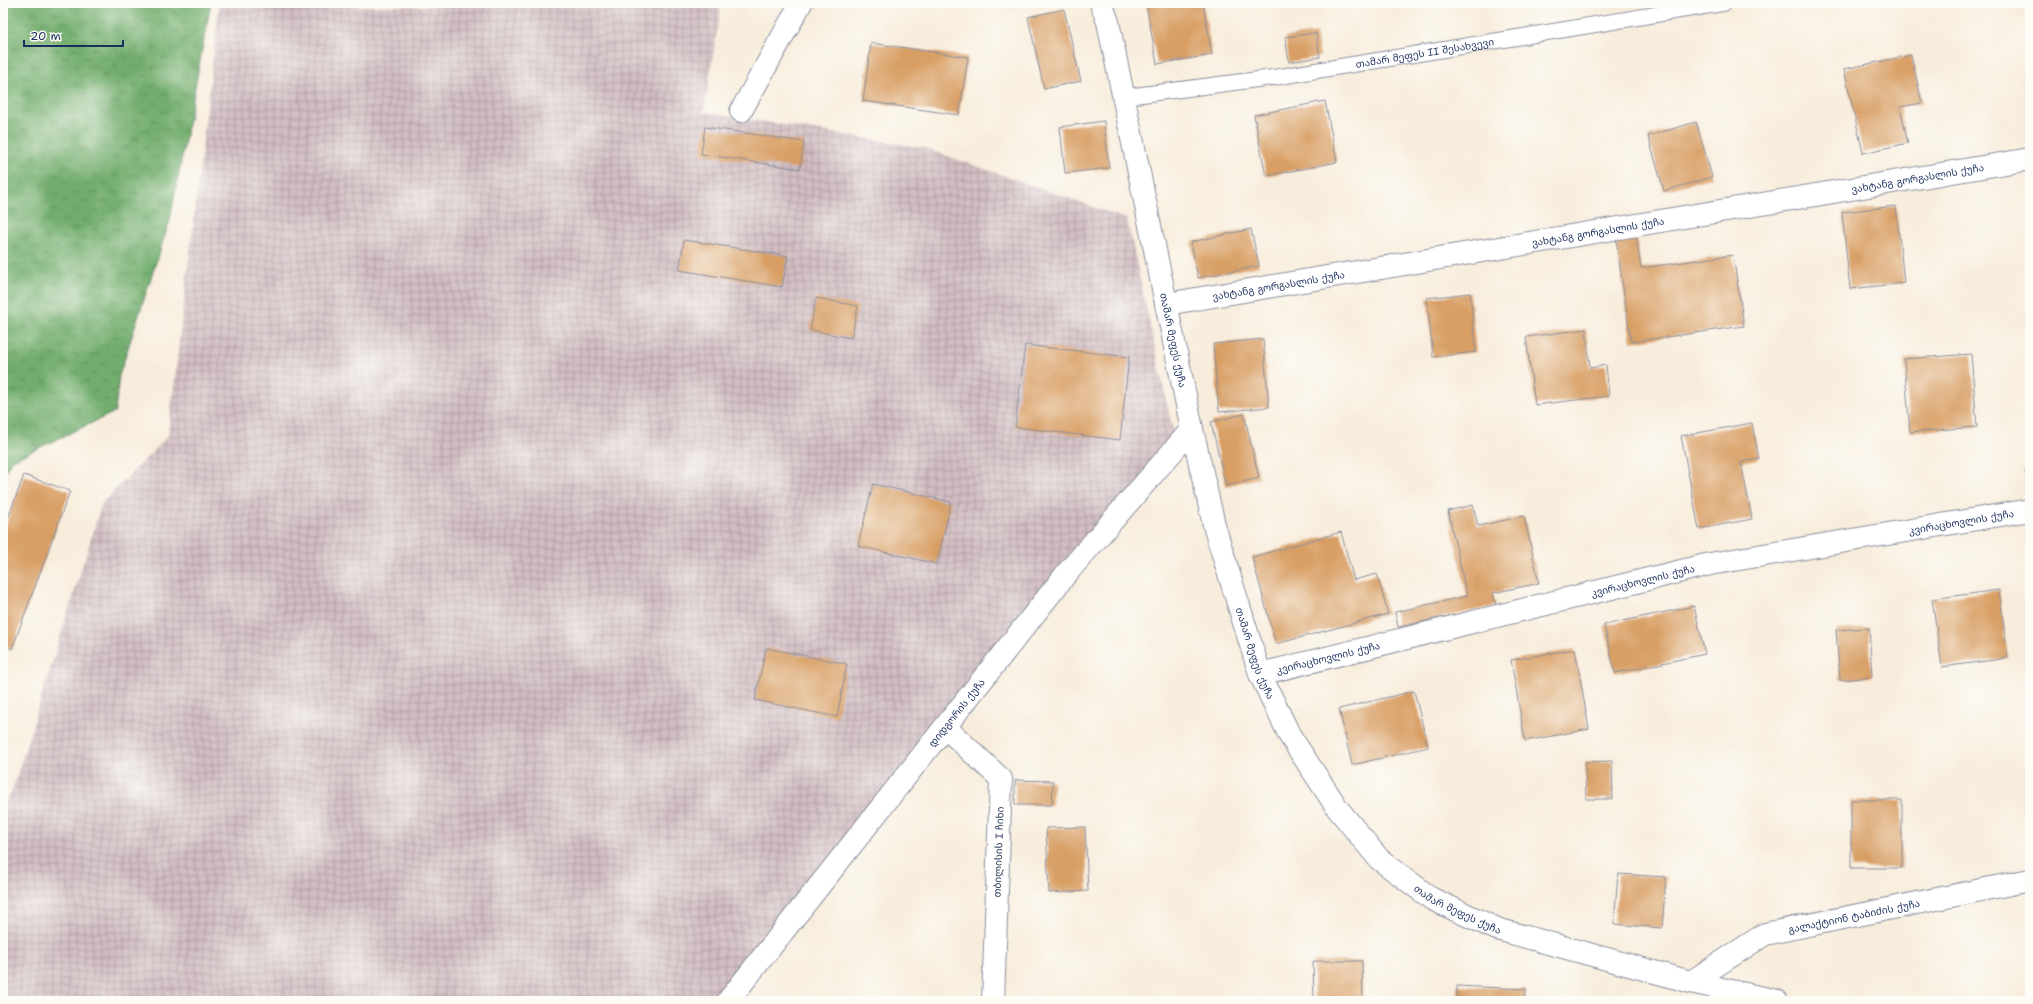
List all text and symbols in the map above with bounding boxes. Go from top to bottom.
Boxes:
scale bar [24,22,123,48]
text: 20 m [30,28,61,44]
street label: თამარ მეფეს II შესახვევი [1355,35,1495,71]
street label: ვახტანგ გორგასლის ქუჩა [1850,161,1985,196]
street label: ვახტანგ გორგასლის ქუჩა [1531,214,1665,250]
street label: ვახტანგ გორგასლის ქუჩა [1211,268,1346,303]
street label: თამარ მეფეს ქუჩა [1157,292,1189,389]
street label: კვირაცხოვლის ქუჩა [1908,507,2015,537]
street label: კვირაცხოვლის ქუჩა [1590,562,1696,600]
street label: თამარ მეფეს ქუჩა [1233,606,1277,701]
street label: კვირაცხოვლის ქუჩა [1275,639,1381,677]
street label: დიდგორის ქუჩა [926,676,988,750]
street label: თბილისის I ჩიხი [990,806,1007,898]
street label: თამარ მეფეს ქუჩა [1411,882,1502,937]
street label: გალაქტიონ ტაბიძის ქუჩა [1787,897,1921,936]

